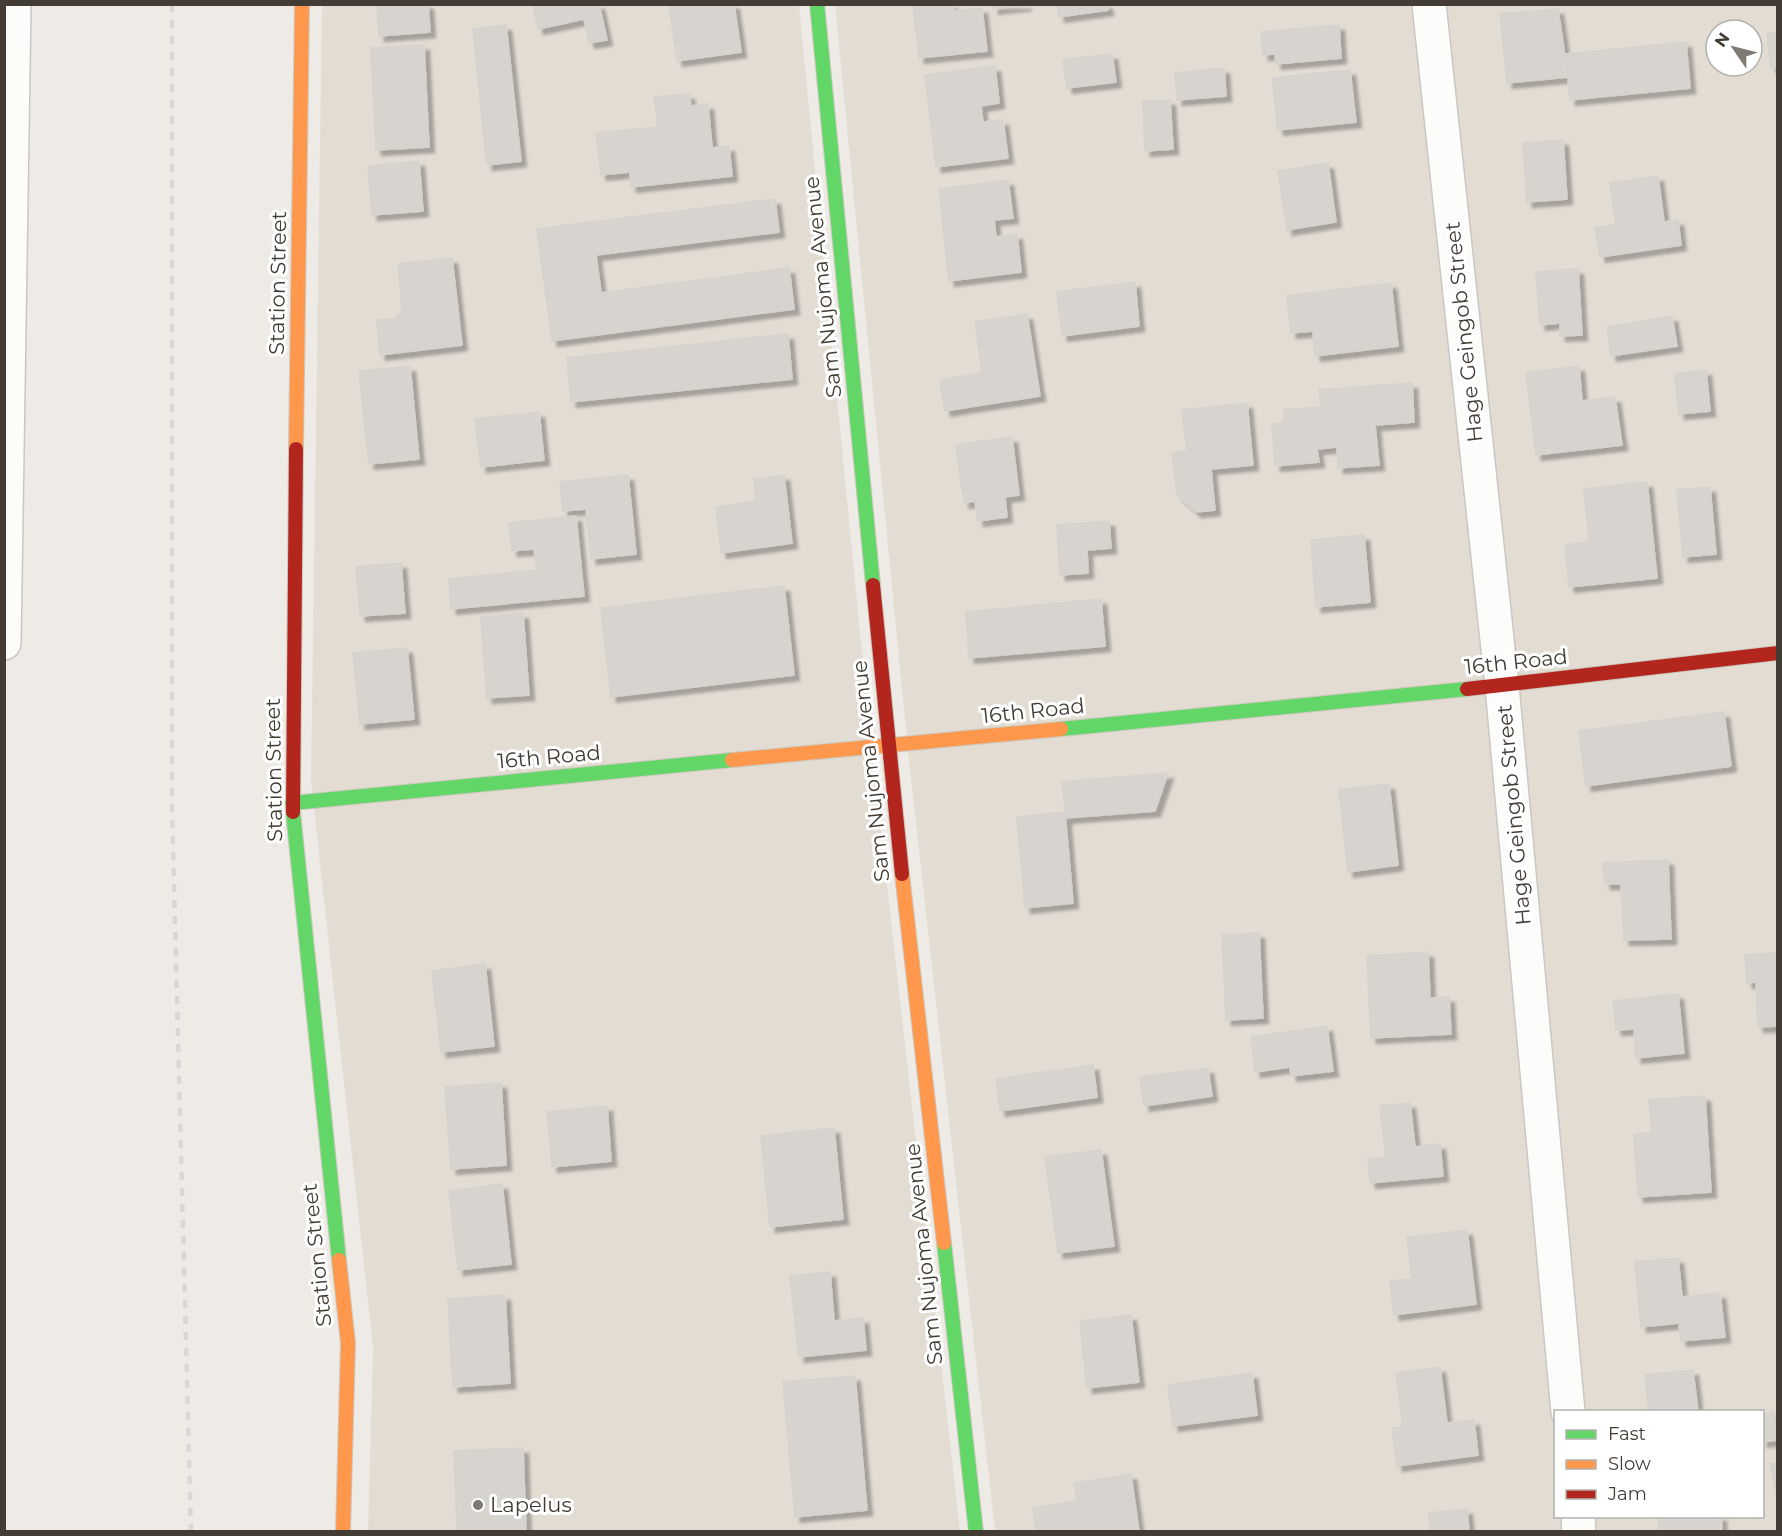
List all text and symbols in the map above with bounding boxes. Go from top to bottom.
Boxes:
north arrow [1704,18,1764,78]
text: N [1711,29,1734,50]
street label: Sam Nujoma Avenue [798,175,847,399]
street label: Station Street [264,211,291,355]
street label: Hage Geingob Street [1439,221,1488,444]
street label: 16th Road [1463,644,1569,679]
street label: Sam Nujoma Avenue [846,659,895,883]
street label: 16th Road [980,693,1086,728]
street label: Station Street [260,698,287,842]
street label: Hage Geingob Street [1491,704,1536,927]
street label: 16th Road [496,740,602,773]
street label: Sam Nujoma Avenue [899,1142,948,1366]
street label: Station Street [297,1182,336,1328]
legend [1554,1410,1764,1518]
text: Fast [1608,1423,1646,1445]
text: Slow [1608,1453,1651,1475]
text: Jam [1607,1483,1647,1505]
place label: Lapelus [490,1492,572,1517]
marker: Lapelus [471,1498,485,1512]

